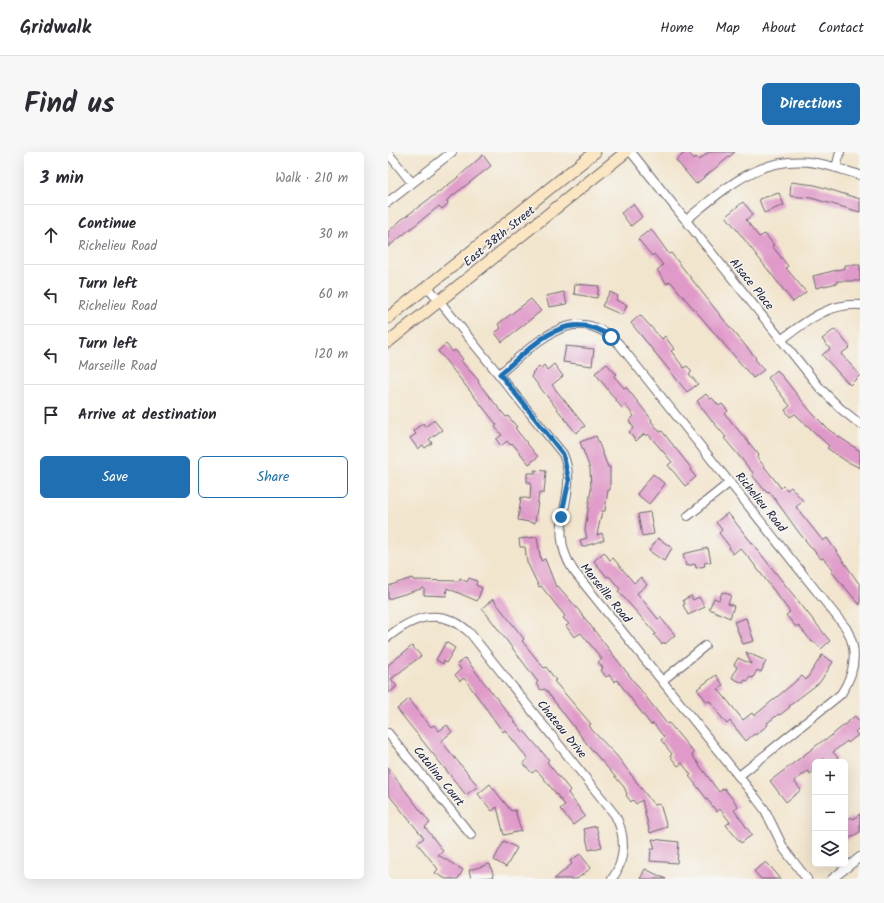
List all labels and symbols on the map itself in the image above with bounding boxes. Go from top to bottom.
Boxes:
street label: East 38th Street [459,201,540,271]
street label: Alsace Place [725,254,779,315]
route start [602,328,620,346]
street label: Richelieu Road [730,468,792,537]
route end [552,508,570,526]
street label: Marseille Road [575,559,636,628]
street label: Chateau Drive [532,696,592,763]
street label: Catalina Court [408,742,469,811]

